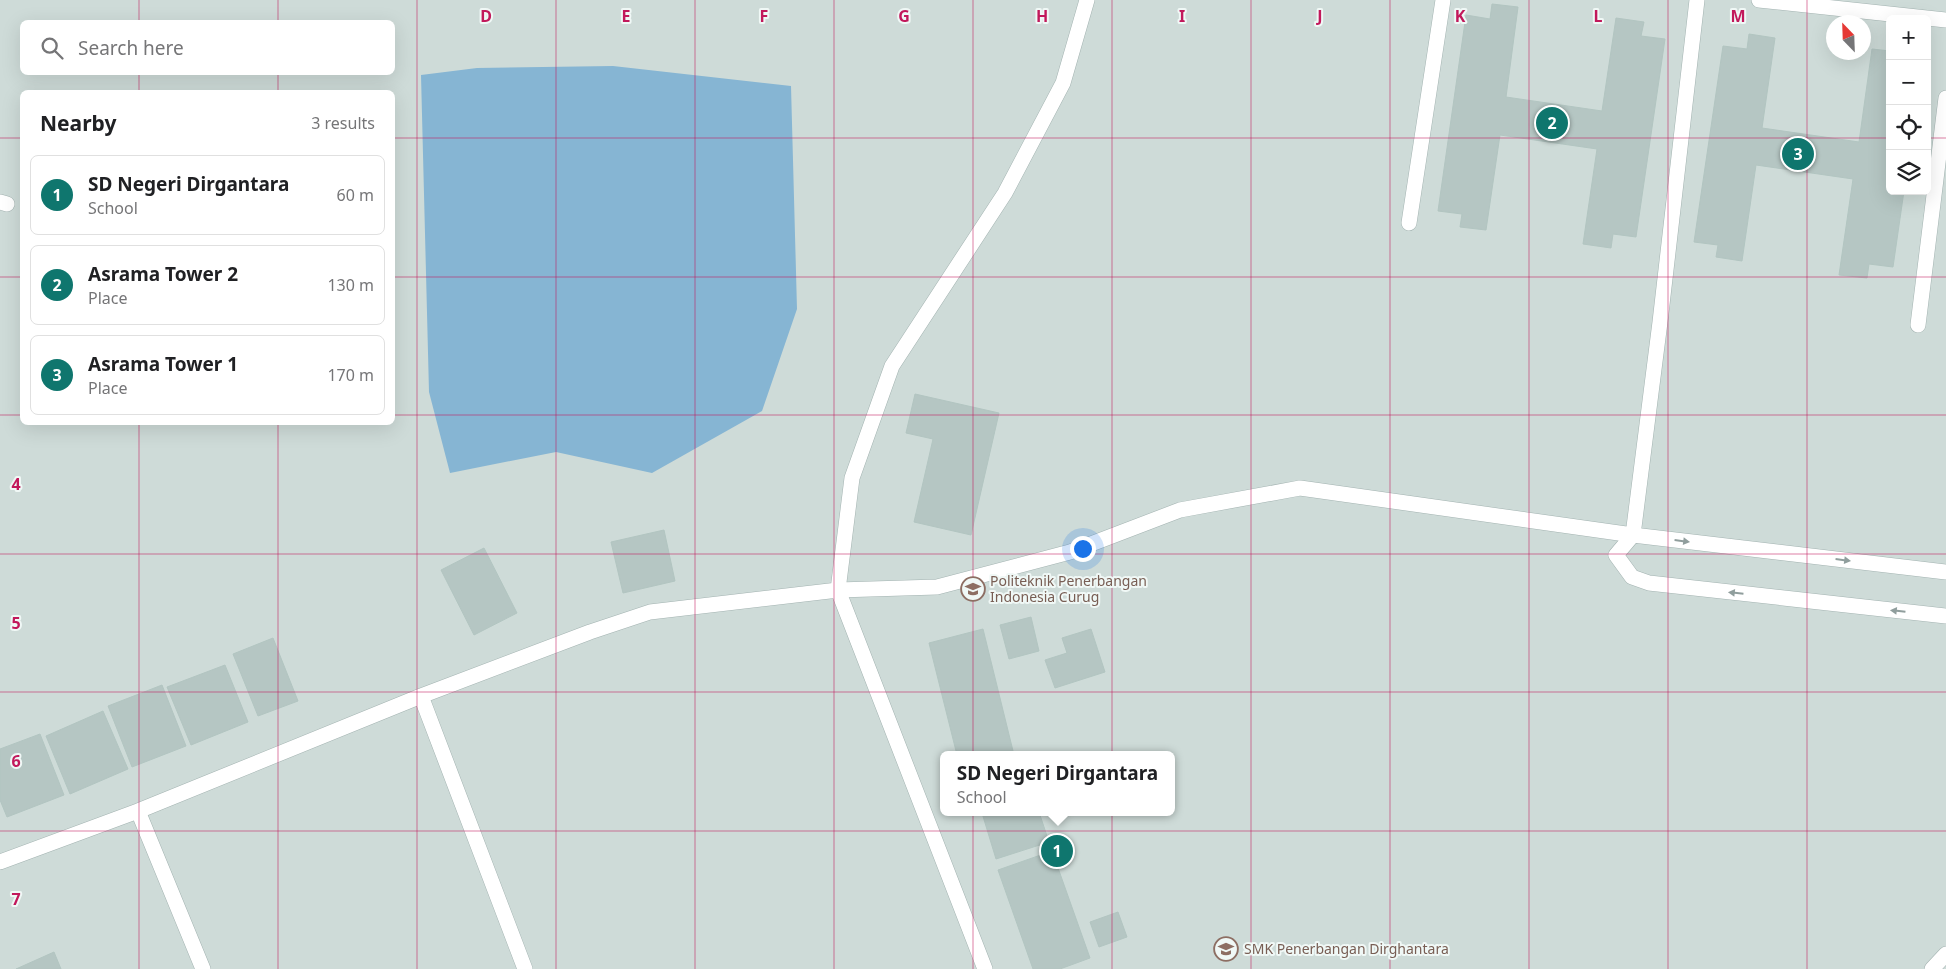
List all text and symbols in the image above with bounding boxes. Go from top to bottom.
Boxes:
text: D [480,5,492,27]
text: E [622,5,631,27]
text: F [760,5,768,27]
text: G [898,5,910,27]
text: H [1036,5,1048,27]
text: I [1179,5,1185,27]
text: J [1315,5,1323,27]
text: K [1455,5,1466,27]
text: L [1594,5,1603,27]
text: M [1730,5,1746,27]
north arrow [1826,15,1871,60]
map controls [1886,15,1931,195]
button: + [1886,15,1931,60]
search box [20,20,395,75]
icon: search [38,34,66,62]
text: Search here [78,35,184,61]
button: − [1886,60,1931,105]
pin: 2 [1536,104,1568,142]
button: locate [1886,105,1931,150]
text: Nearby [40,109,116,137]
text: 3 results [311,112,375,134]
pin: 3 [1782,135,1814,173]
button: layers [1886,150,1931,195]
text: SD Negeri Dirgantara [88,171,289,197]
text: 1 [52,184,62,206]
text: 60 m [337,184,374,206]
text: School [88,197,138,219]
text: Asrama Tower 2 [88,261,238,287]
text: 2 [52,274,62,296]
text: 130 m [327,274,374,296]
text: Place [88,287,128,309]
text: Asrama Tower 1 [88,351,238,377]
text: 3 [52,364,62,386]
text: 170 m [327,364,374,386]
text: Place [88,377,128,399]
text: 4 [11,473,21,495]
your location [1070,536,1096,562]
one-way arrow [1674,537,1690,545]
one-way arrow [1836,556,1852,564]
place label: Politeknik Penerbangan Indonesia Curug [990,571,1147,606]
school or university icon: Politeknik Penerbangan Indonesia Curug [960,576,986,602]
one-way arrow [1728,589,1744,597]
one-way arrow [1889,607,1905,615]
text: 5 [11,612,21,634]
text: 6 [11,750,21,772]
popup [940,751,1175,816]
text: SD Negeri Dirgantara [957,760,1158,786]
text: School [957,786,1007,808]
pin: 1 [1041,832,1073,870]
text: 7 [11,888,21,910]
school or university icon: SMK Penerbangan Dirghantara [1213,936,1239,962]
place label: SMK Penerbangan Dirghantara [1244,939,1449,958]

